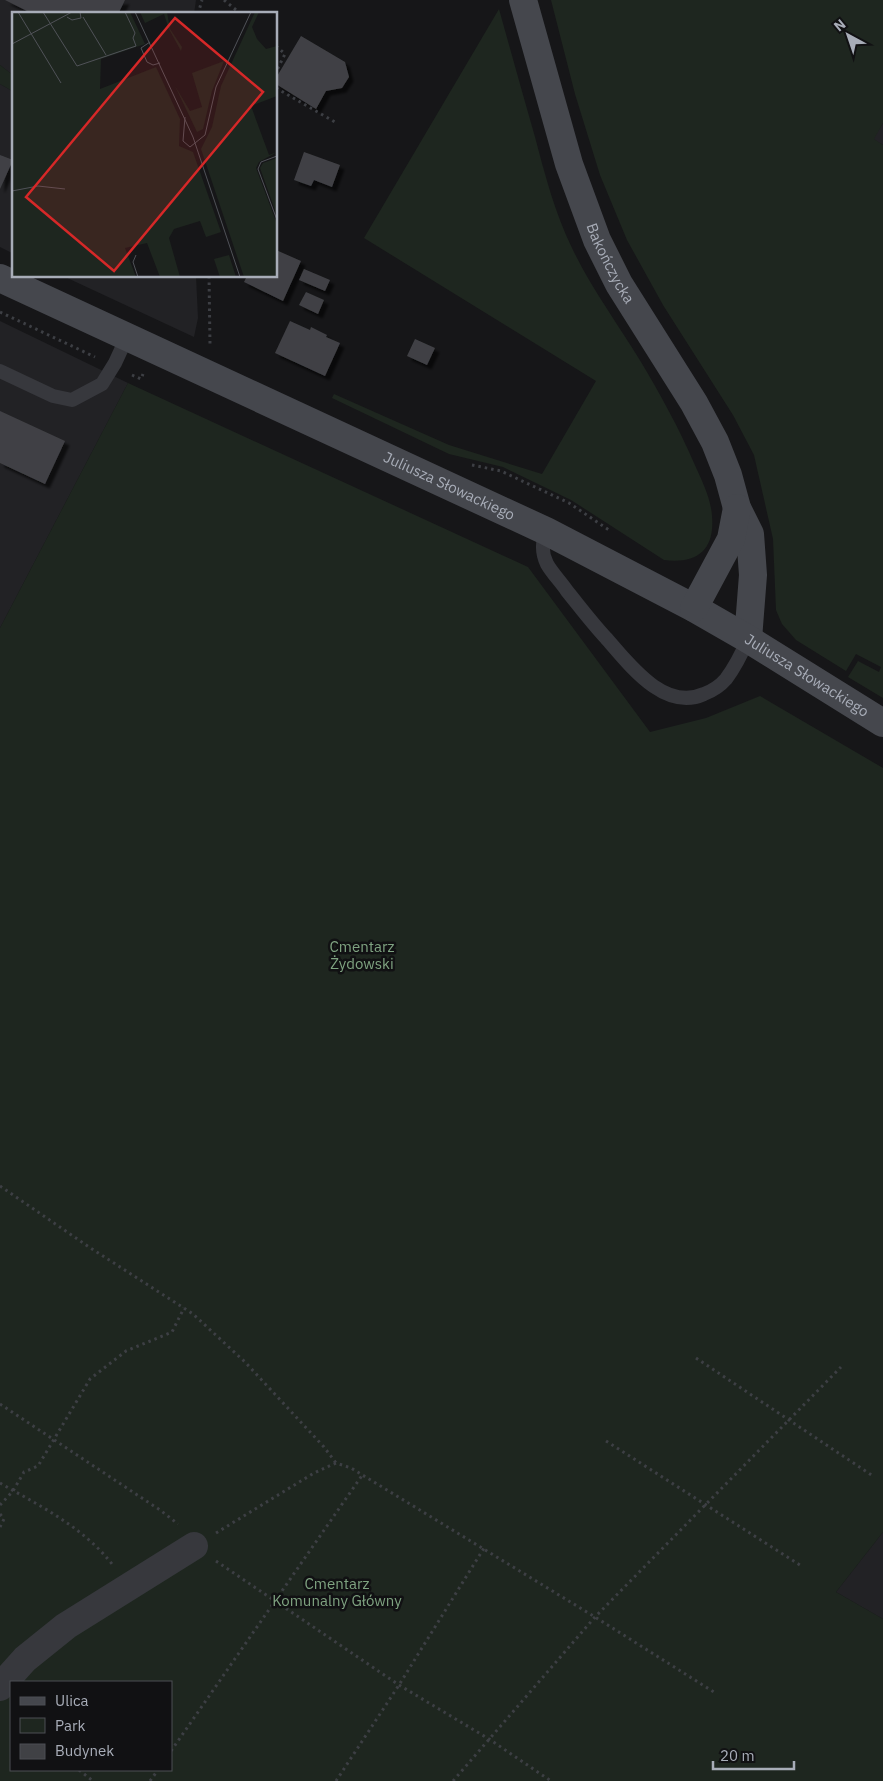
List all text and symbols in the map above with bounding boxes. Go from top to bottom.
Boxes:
north arrow [823,10,873,60]
inset map [12,12,278,278]
text: N [830,15,849,35]
street label: Bakończycka [583,220,639,307]
street label: Juliusza Słowackiego [381,447,518,524]
street label: Juliusza Słowackiego [741,629,873,721]
park label: Cmentarz Żydowski [330,937,394,973]
park label: Cmentarz Komunalny Główny [272,1574,402,1610]
legend [10,1681,172,1771]
text: Ulica [55,1691,89,1710]
text: Park [55,1716,85,1735]
scale bar [713,1738,794,1770]
text: Budynek [55,1741,114,1760]
text: 20 m [720,1746,755,1765]

